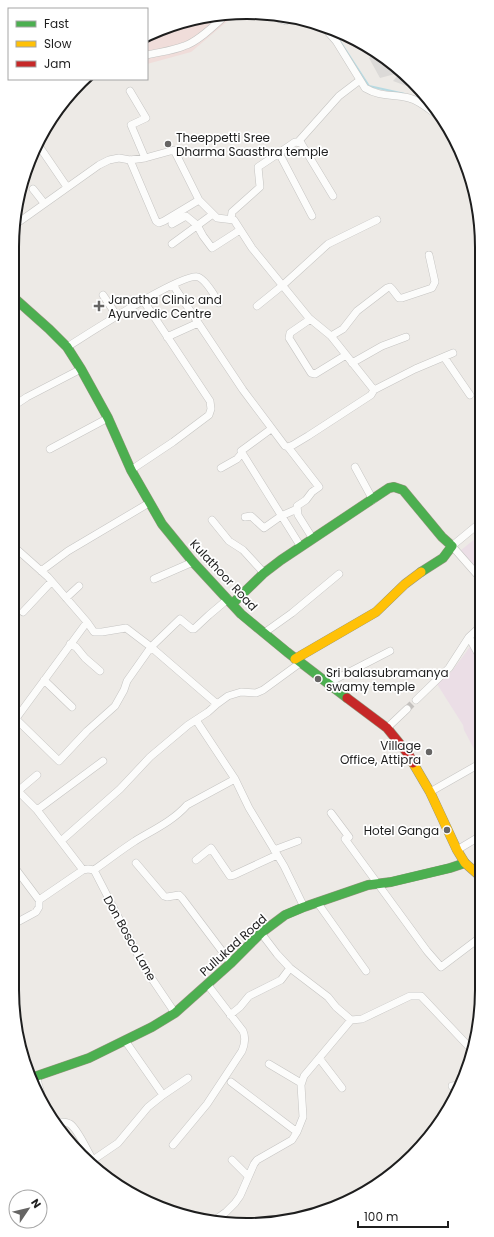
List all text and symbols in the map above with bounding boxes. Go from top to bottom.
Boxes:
legend [8,8,148,80]
text: Fast [44,15,69,32]
text: Slow [44,35,72,52]
text: Jam [44,55,71,72]
place label: Theeppetti Sree Dharma Saasthra temple [176,129,328,160]
marker: Theeppetti Sree Dharma Saasthra temple [163,139,173,149]
place label: Janatha Clinic and Ayurvedic Centre [108,291,222,322]
marker: Janatha Clinic and Ayurvedic Centre [93,300,105,312]
street label: Kulathoor Road [186,535,262,615]
place label: Sri balasubramanya swamy temple [326,664,449,695]
marker: Sri balasubramanya swamy temple [313,674,323,684]
place label: Village Office, Attipra [340,737,421,768]
marker: Village Office, Attipra [424,747,434,757]
place label: Hotel Ganga [364,822,439,839]
marker: Hotel Ganga [442,825,452,835]
street label: Don Bosco Lane [100,892,160,984]
street label: Pullukad Road [196,910,270,980]
north arrow [8,1189,48,1229]
text: N [27,1195,45,1211]
scale bar [358,1203,448,1229]
text: 100 m [364,1208,398,1225]

